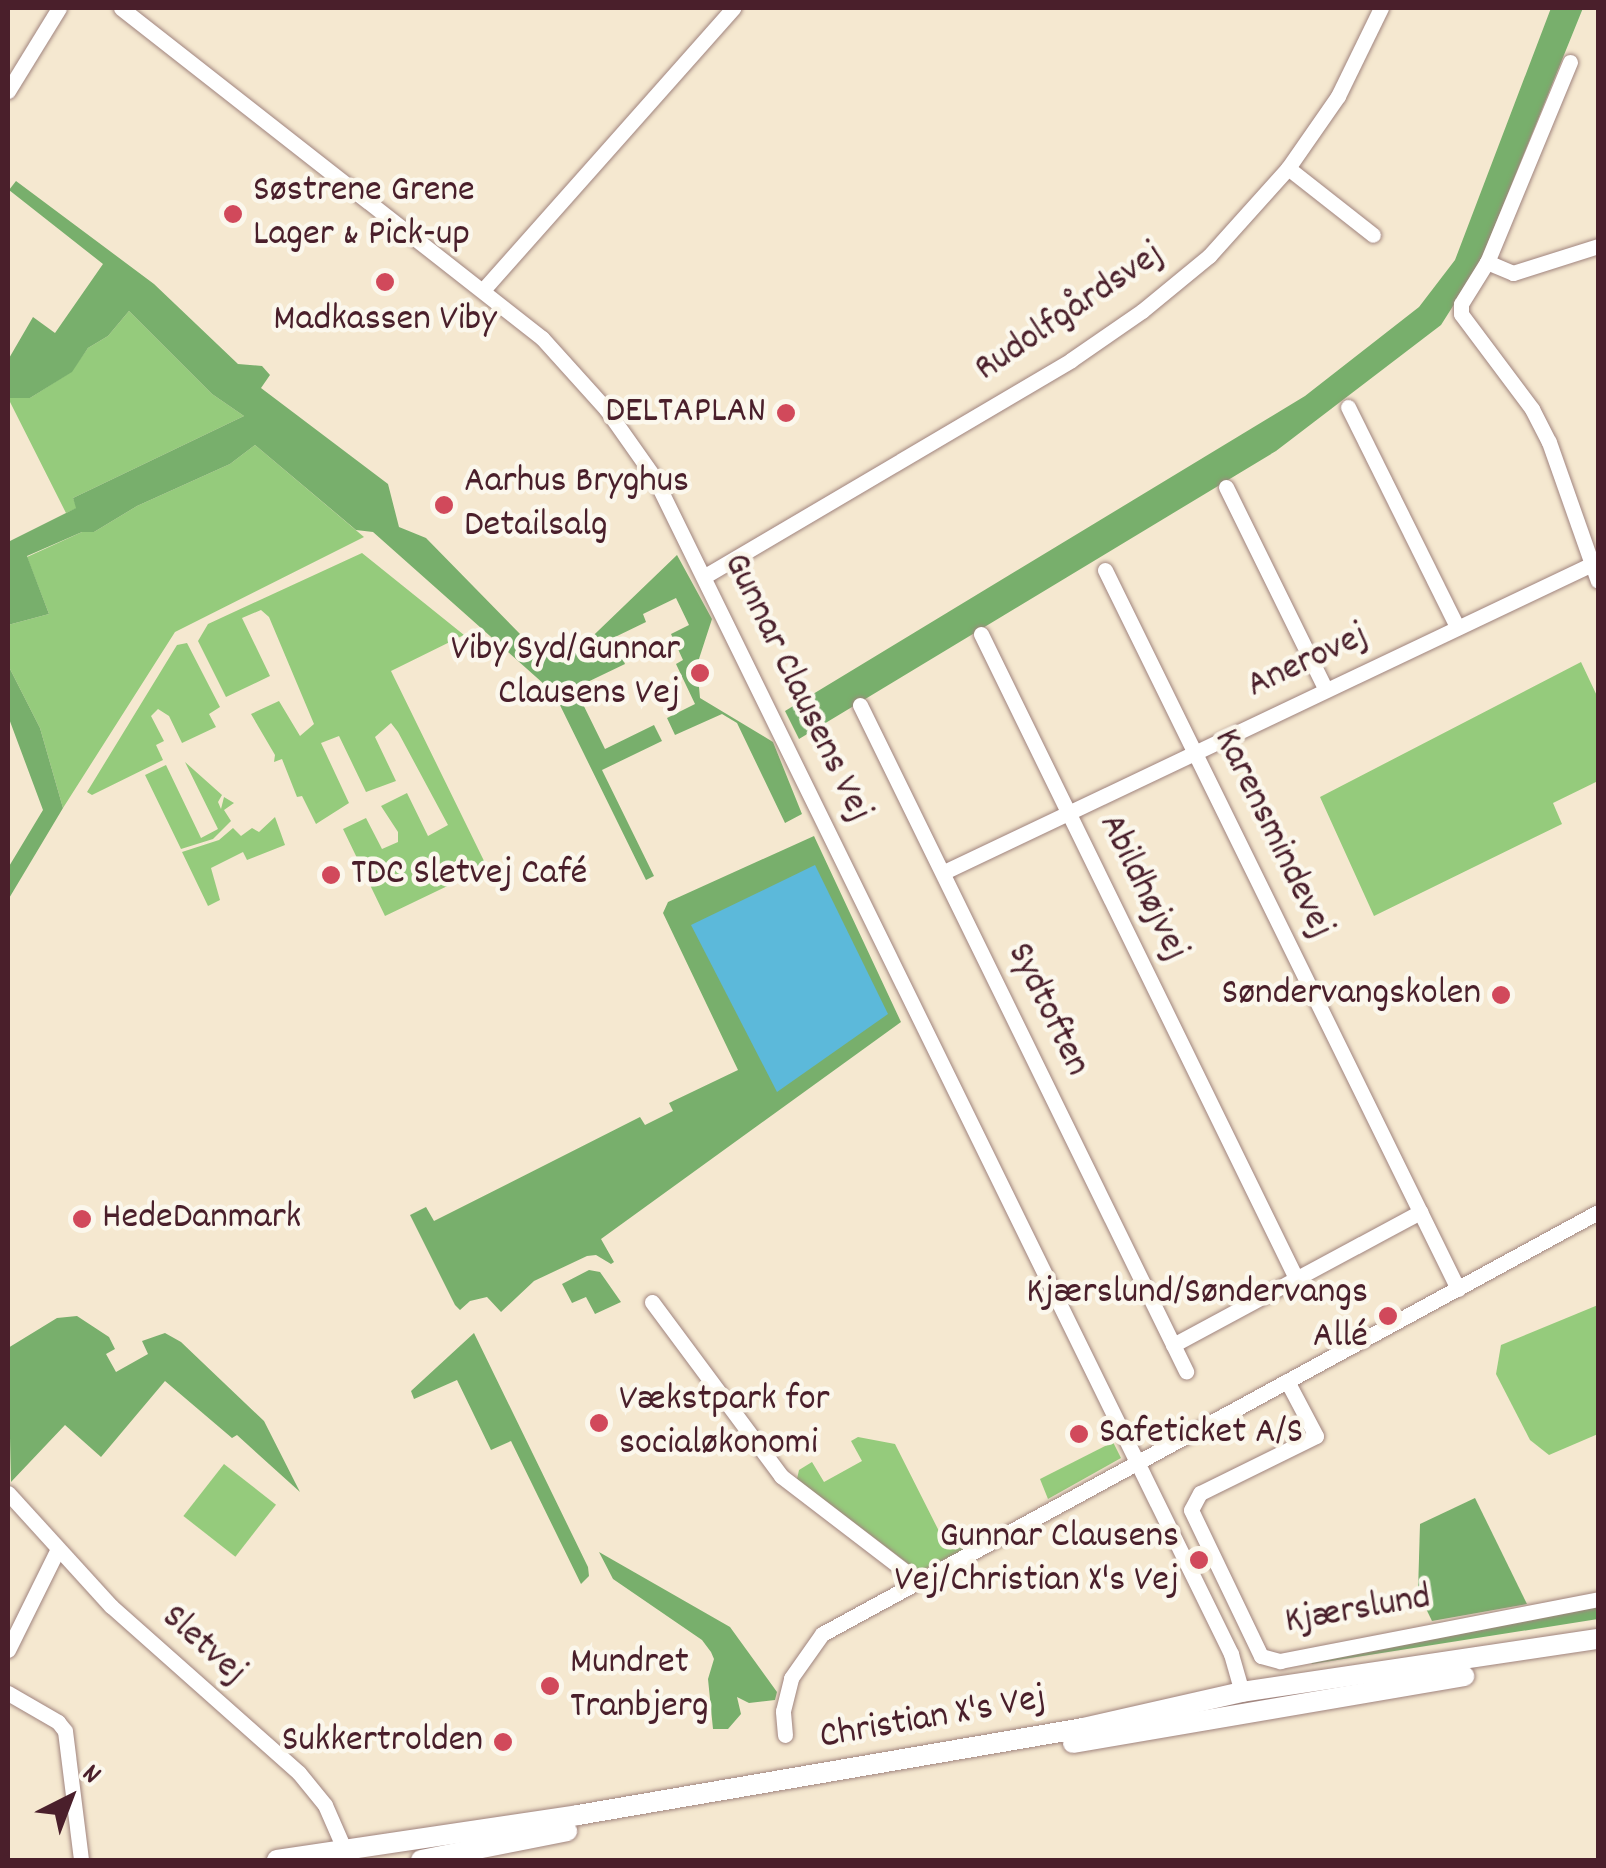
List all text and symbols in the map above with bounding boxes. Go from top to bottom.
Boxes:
place label: Søstrene Grene Lager & Pick-up [253,169,475,258]
marker: Søstrene Grene Lager & Pick-up [222,203,244,225]
street label: Rudolfgårdsvej [967,233,1173,393]
marker: Madkassen Viby [374,271,396,293]
place label: Madkassen Viby [273,298,497,344]
place label: DELTAPLAN [605,390,766,436]
marker: DELTAPLAN [775,402,797,424]
place label: Aarhus Bryghus Detailsalg [464,460,689,550]
marker: Aarhus Bryghus Detailsalg [433,494,455,516]
street label: Gunnar Clausens Vej [711,546,881,830]
street label: Anerovej [1240,614,1376,710]
place label: Viby Syd/Gunnar Clausens Vej [451,628,680,718]
marker: Viby Syd/Gunnar Clausens Vej [689,662,711,684]
street label: Karensmindevej [1202,722,1342,946]
street label: Abildhøjvej [1087,807,1197,969]
place label: TDC Sletvej Café [351,852,587,898]
marker: TDC Sletvej Café [320,864,342,886]
street label: Sydtoften [995,936,1099,1084]
place label: Søndervangskolen [1221,972,1481,1018]
marker: Søndervangskolen [1490,984,1512,1006]
place label: HedeDanmark [102,1196,301,1242]
marker: HedeDanmark [71,1208,93,1230]
place label: Kjærslund/Søndervangs Allé [1026,1271,1368,1360]
marker: Kjærslund/Søndervangs Allé [1377,1305,1399,1327]
place label: Vækstpark for socialøkonomi [619,1378,830,1468]
place label: Safeticket A/S [1099,1411,1303,1457]
marker: Vækstpark for socialøkonomi [588,1412,610,1434]
marker: Safeticket A/S [1068,1423,1090,1445]
place label: Gunnar Clausens Vej/Christian X's Vej [894,1515,1179,1605]
marker: Gunnar Clausens Vej/Christian X's Vej [1188,1549,1210,1571]
street label: Kjærslund [1282,1576,1434,1646]
street label: Sletvej [151,1596,255,1696]
place label: Mundret Tranbjerg [570,1641,709,1730]
marker: Mundret Tranbjerg [539,1675,561,1697]
street label: Christian X's Vej [816,1677,1050,1761]
place label: Sukkertrolden [282,1719,483,1765]
marker: Sukkertrolden [492,1731,514,1753]
north arrow [20,1748,120,1848]
text: N [72,1756,109,1795]

